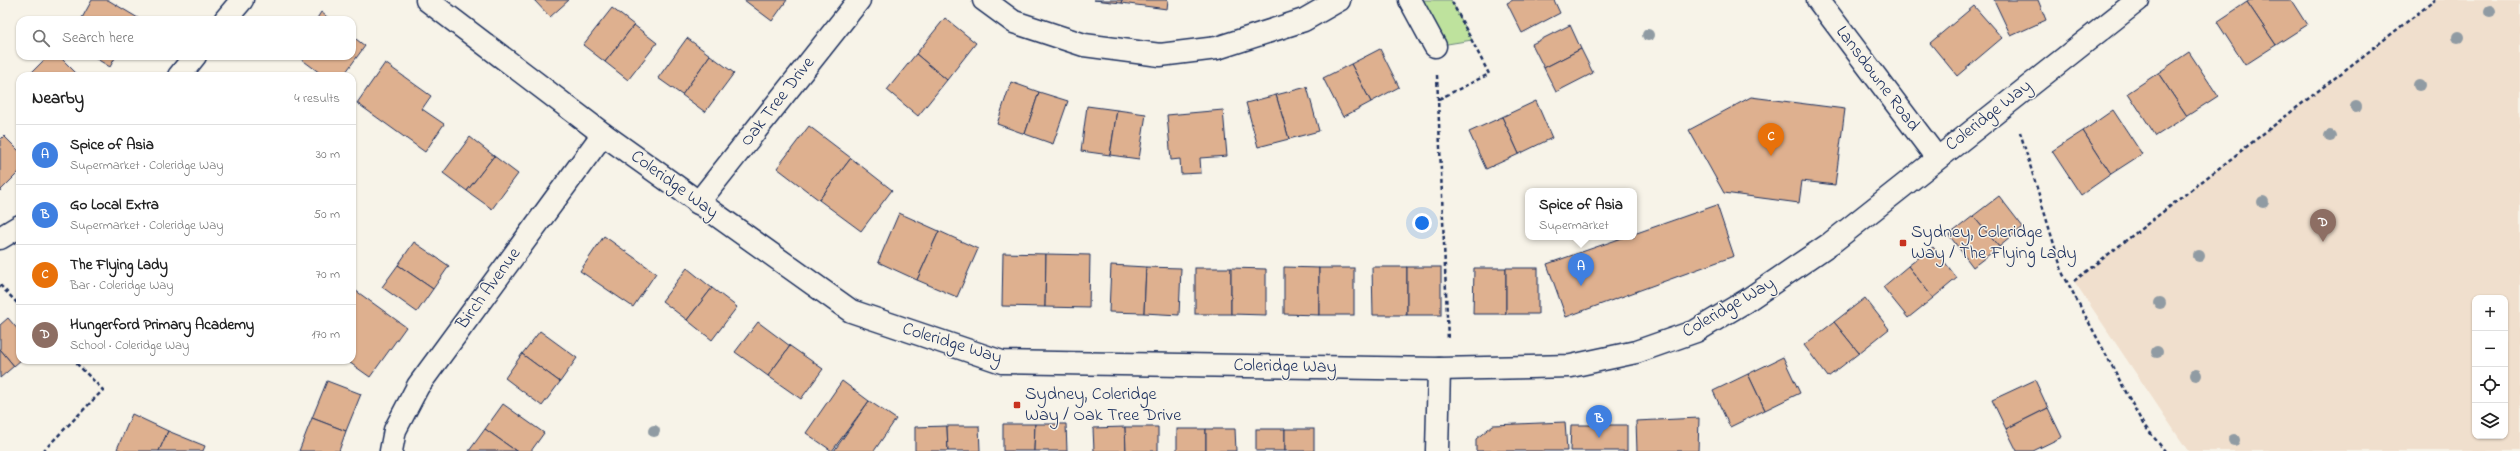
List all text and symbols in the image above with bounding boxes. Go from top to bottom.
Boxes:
search box [16,16,356,60]
street label: Lansdowne Road [1829,21,1925,137]
icon: search [30,27,52,49]
text: Search here [62,27,134,49]
street label: Oak Tree Drive [734,51,822,153]
street label: Coleridge Way [1940,74,2038,159]
text: Nearby [32,86,84,111]
text: 4 results [294,89,340,108]
pin: C [1758,123,1784,156]
text: Spice of Asia [70,134,154,156]
street label: Coleridge Way [624,144,723,227]
text: A [41,145,49,164]
text: 30 m [316,145,340,164]
text: Supermarket · Coleridge Way [70,156,223,175]
popup [1525,188,1637,240]
text: Go Local Extra [70,194,159,216]
text: Spice of Asia [1539,194,1623,216]
text: B [41,205,49,224]
text: 50 m [314,205,340,224]
pin: D [2310,209,2336,242]
your location [1412,213,1432,233]
text: Supermarket · Coleridge Way [70,216,223,235]
text: Supermarket [1539,216,1609,235]
place label: Sydney, Coleridge Way / The Flying Lady [1911,220,2077,268]
marker: Sydney, Coleridge Way / The Flying Lady [1898,238,1908,248]
street label: Birch Avenue [450,242,528,336]
pin: A [1568,253,1594,286]
text: The Flying Lady [70,254,168,276]
text: C [41,265,49,284]
text: 70 m [316,265,340,284]
street label: Coleridge Way [1678,271,1781,346]
text: Bar · Coleridge Way [70,276,174,295]
map controls [2472,295,2508,439]
button: + [2472,295,2508,331]
text: Hungerford Primary Academy [70,314,254,336]
street label: Coleridge Way [899,316,1005,372]
text: D [40,325,50,344]
text: 170 m [312,325,340,344]
button: − [2472,331,2508,367]
text: School · Coleridge Way [70,336,189,355]
street label: Coleridge Way [1233,353,1337,382]
button: locate [2472,367,2508,403]
place label: Sydney, Coleridge Way / Oak Tree Drive [1025,382,1182,429]
marker: Sydney, Coleridge Way / Oak Tree Drive [1012,400,1022,410]
button: layers [2472,403,2508,439]
pin: B [1586,405,1612,438]

